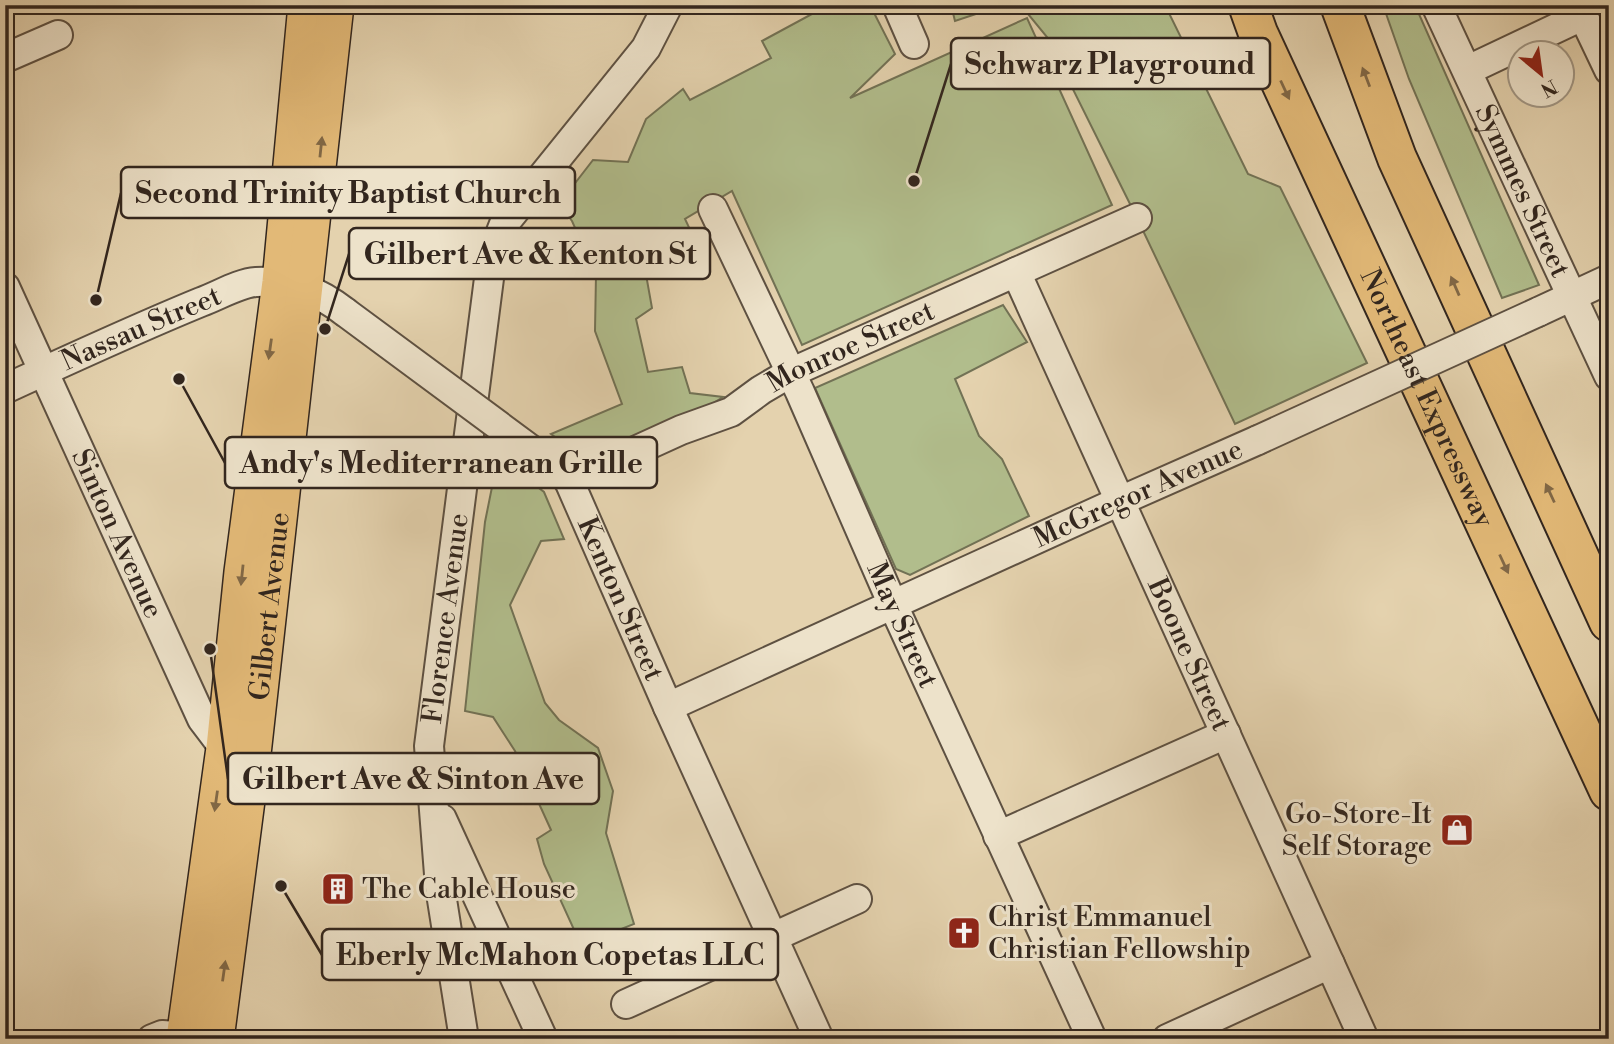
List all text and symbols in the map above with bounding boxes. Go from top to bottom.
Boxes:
callout: Schwarz Playground [951,38,1270,89]
north arrow [1506,38,1576,108]
text: Schwarz Playground [965,46,1256,84]
one-way arrow [1361,66,1372,87]
text: N [1536,74,1561,102]
one-way arrow [1279,80,1291,100]
street label: Symmes Street [1467,99,1578,283]
one-way arrow [316,136,327,158]
callout: Second Trinity Baptist Church [121,167,575,218]
text: Second Trinity Baptist Church [135,175,561,213]
callout: Gilbert Ave & Kenton St [349,228,710,279]
text: Gilbert Ave & Kenton St [363,236,697,274]
street label: Northeast Expressway [1352,263,1502,533]
one-way arrow [1449,276,1461,296]
street label: Nassau Street [55,278,227,378]
street label: Monroe Street [760,293,940,400]
one-way arrow [264,339,275,361]
street label: McGregor Avenue [1027,432,1248,556]
callout: Andy's Mediterranean Grille [225,437,657,488]
street label: Sinton Avenue [64,443,171,624]
text: Andy's Mediterranean Grille [238,445,643,483]
one-way arrow [1544,483,1556,503]
street label: Gilbert Avenue [242,510,297,702]
street label: Florence Avenue [415,511,476,726]
street label: Kenton Street [569,512,672,686]
one-way arrow [1498,554,1509,574]
street label: May Street [859,557,946,693]
one-way arrow [237,564,248,586]
street label: Boone Street [1139,572,1239,736]
callout: Gilbert Ave & Sinton Ave [228,753,599,804]
text: Gilbert Ave & Sinton Ave [242,761,584,799]
one-way arrow [210,790,221,812]
place label: Go-Store-It Self Storage [1282,797,1432,864]
shop icon: Go-Store-It Self Storage [1438,811,1476,849]
building icon: The Cable House [319,870,357,908]
place label: The Cable House [362,872,576,907]
place label: Christ Emmanuel Christian Fellowship [988,900,1251,967]
church icon: Christ Emmanuel Christian Fellowship [945,914,983,952]
callout: Eberly McMahon Copetas LLC [322,929,778,980]
text: Eberly McMahon Copetas LLC [336,937,764,975]
one-way arrow [219,960,230,982]

